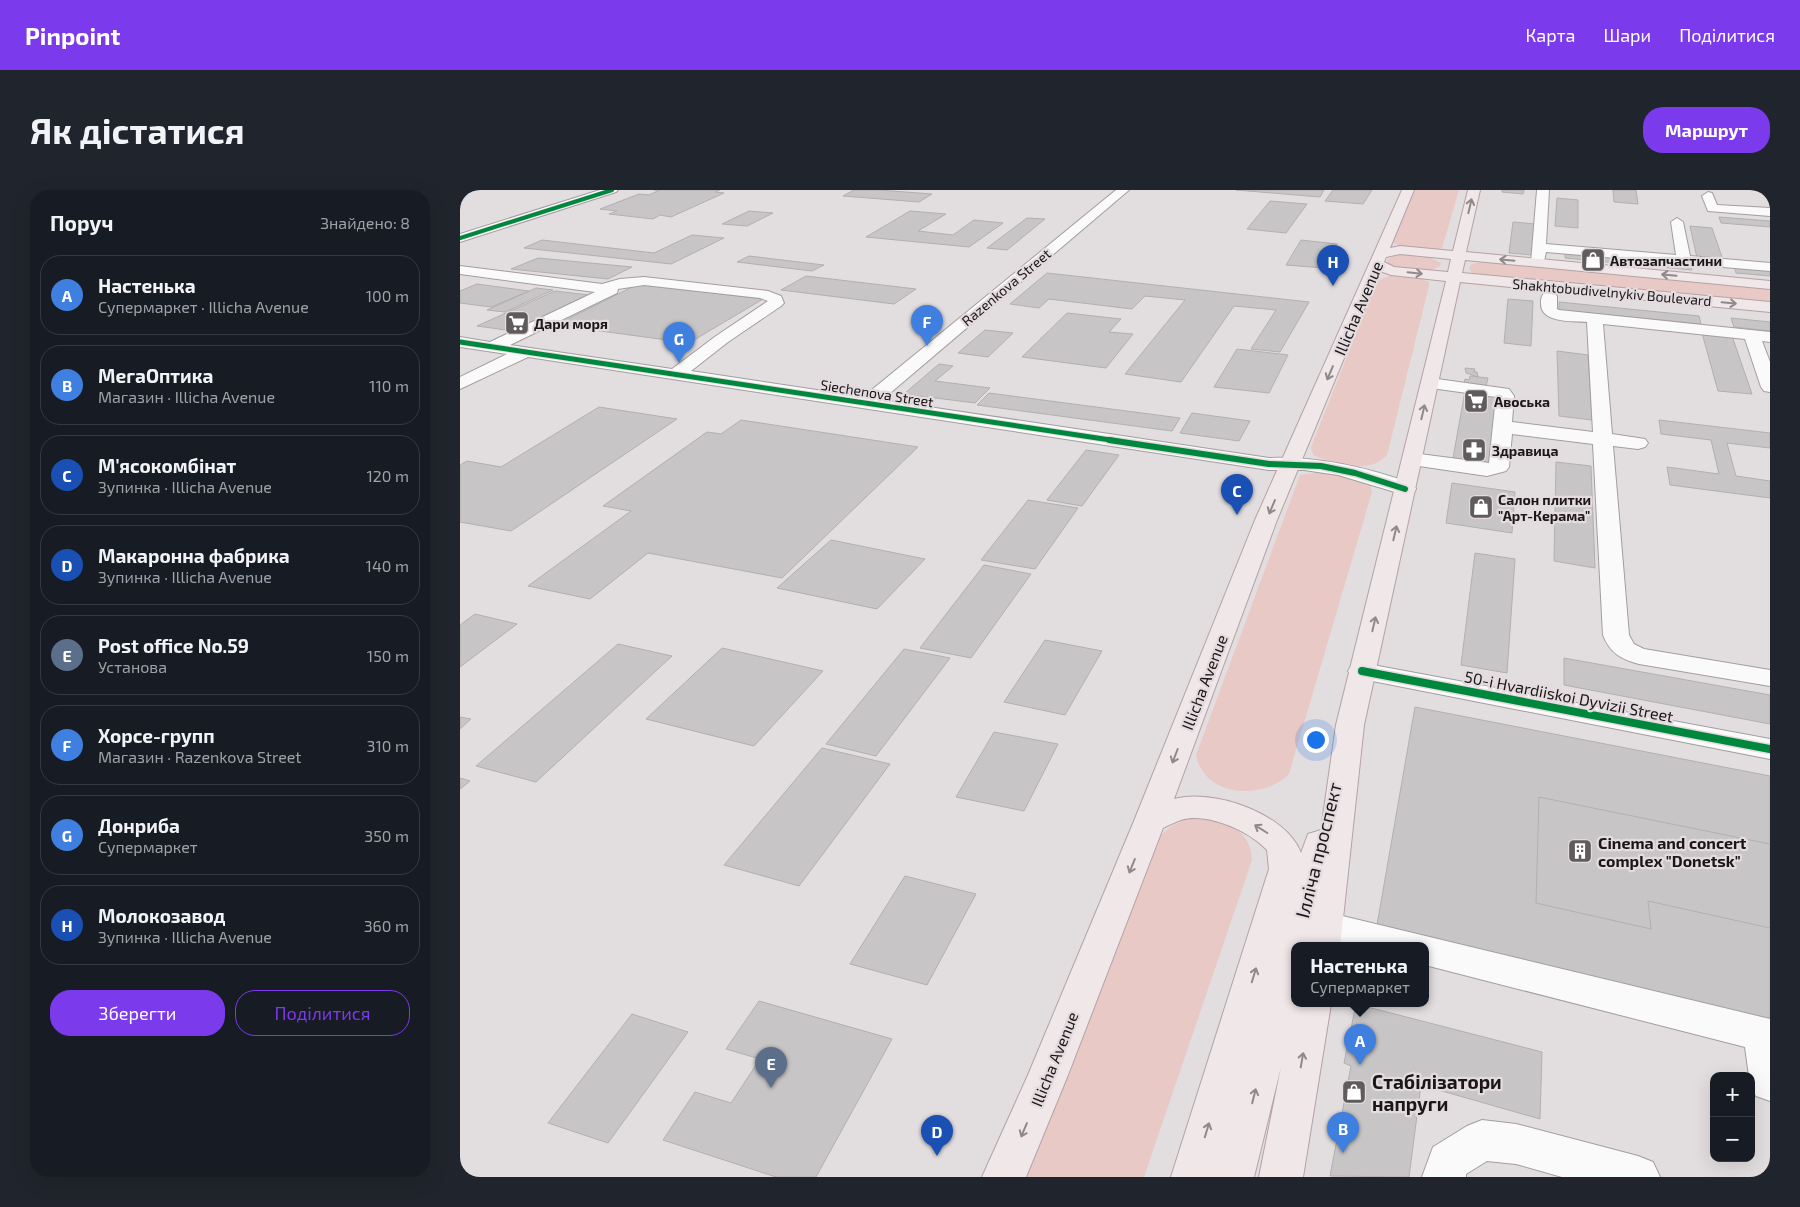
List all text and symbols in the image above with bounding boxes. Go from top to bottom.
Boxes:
text: Pinpoint [25,21,120,50]
text: Карта [1525,24,1575,46]
text: Шари [1603,24,1651,46]
text: Поділитися [1679,24,1775,46]
button: Маршрут [1643,107,1770,153]
text: Як дістатися [30,109,244,151]
one-way arrow [1466,198,1475,214]
text: Поруч [50,210,113,235]
text: Знайдено: 8 [320,213,410,232]
street label: Razenkova Street [958,245,1054,329]
pin: H [1317,245,1349,286]
shop icon: Автозапчастини [1580,247,1606,273]
place label: Автозапчастини [1610,252,1722,269]
one-way arrow [1500,255,1516,265]
street label: Illicha Avenue [1330,258,1386,358]
one-way arrow [1406,268,1422,278]
one-way arrow [1661,270,1677,280]
text: Настенька [98,274,196,297]
street label: Shakhtobudivelnykiv Boulevard [1512,275,1712,309]
text: A [62,286,72,305]
text: 100 m [366,286,409,305]
text: Супермаркет · Illicha Avenue [98,297,309,316]
one-way arrow [1721,298,1737,308]
pin: F [911,305,943,346]
supermarket icon: Дари моря [504,310,530,336]
place label: Дари моря [534,315,608,332]
pin: G [663,322,695,363]
text: МегаОптика [98,364,213,387]
one-way arrow [1324,365,1334,380]
text: B [62,376,72,395]
text: 110 m [369,376,409,395]
street label: Siechenova Street [819,376,935,410]
text: Магазин · Illicha Avenue [98,387,275,406]
supermarket icon: Авоська [1463,388,1489,414]
place label: Авоська [1494,393,1550,410]
one-way arrow [1419,404,1428,420]
pharmacy icon: Здравица [1461,437,1487,463]
place label: Здравица [1492,442,1559,459]
text: М'ясокомбінат [98,454,236,477]
text: C [62,466,72,485]
text: 120 m [366,466,409,485]
pin: C [1221,474,1253,515]
text: Зупинка · Illicha Avenue [98,477,272,496]
place label: Салон плитки "Арт-Керама" [1498,491,1591,524]
shop icon: Салон плитки "Арт-Керама" [1468,494,1494,520]
one-way arrow [1266,499,1276,514]
one-way arrow [1391,526,1400,542]
text: Макаронна фабрика [98,544,290,567]
text: D [62,556,72,575]
text: 140 m [366,556,409,575]
text: Зупинка · Illicha Avenue [98,567,272,586]
one-way arrow [1370,616,1379,632]
street label: Illicha Avenue [1177,632,1231,732]
text: Post office No.59 [98,634,249,657]
text: E [62,646,72,665]
text: 150 m [367,646,409,665]
text: Установа [98,657,167,676]
street label: 50-i Hvardiiskoi Dyvizii Street [1463,666,1675,726]
text: Хорсе-групп [98,724,215,747]
your location [1303,727,1329,753]
text: F [63,736,71,755]
text: 310 m [367,736,409,755]
text: Магазин · Razenkova Street [98,747,301,766]
one-way arrow [1170,748,1179,763]
street label: Ілліча проспект [1290,780,1346,920]
text: Донриба [98,814,180,837]
one-way arrow [1254,823,1268,833]
text: G [62,826,72,845]
text: 350 m [364,826,409,845]
place label: Cinema and concert complex "Donetsk" [1598,833,1747,870]
text: Супермаркет [98,837,197,856]
building icon: Cinema and concert complex "Donetsk" [1567,838,1593,864]
one-way arrow [1127,858,1136,874]
text: Молокозавод [98,904,225,927]
text: H [61,916,73,935]
text: 360 m [364,916,409,935]
text: Зупинка · Illicha Avenue [98,927,272,946]
popup [1291,942,1429,1007]
text: Настенька [1310,954,1408,977]
one-way arrow [1250,967,1260,983]
text: Супермаркет [1310,977,1410,996]
button: Зберегти [50,990,225,1036]
button: Поділитися [235,990,410,1036]
street label: Illicha Avenue [1026,1009,1082,1109]
pin: A [1344,1024,1376,1065]
pin: E [755,1047,787,1088]
one-way arrow [1297,1053,1307,1069]
place label: Стабілізатори напруги [1372,1070,1502,1115]
map controls [1710,1072,1755,1162]
button: + [1710,1072,1755,1117]
shop icon: Стабілізатори напруги [1341,1079,1367,1105]
one-way arrow [1250,1089,1259,1105]
pin: B [1327,1112,1359,1153]
pin: D [921,1115,953,1156]
button: − [1710,1117,1755,1162]
one-way arrow [1019,1122,1029,1137]
one-way arrow [1203,1123,1212,1139]

